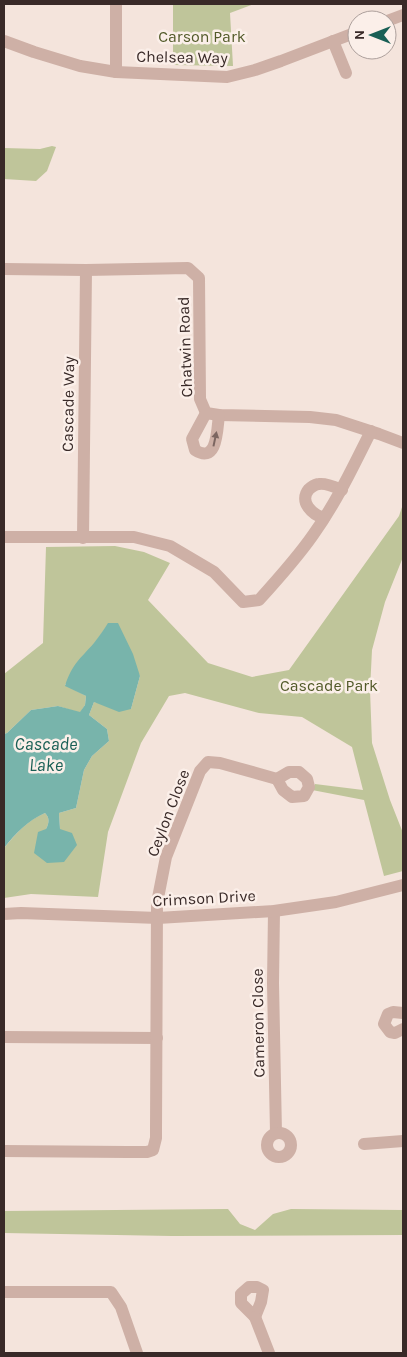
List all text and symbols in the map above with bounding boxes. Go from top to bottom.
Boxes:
north arrow [347,10,397,60]
park label: Carson Park [158,27,246,46]
text: N [351,30,368,40]
street label: Chelsea Way [136,47,228,67]
street label: Chatwin Road [174,296,196,398]
street label: Cascade Way [58,355,78,452]
one-way arrow [211,431,219,447]
park label: Cascade Park [280,676,378,695]
water label: Cascade Lake [15,733,77,776]
street label: Ceylon Close [143,767,193,859]
street label: Crimson Drive [152,886,256,910]
street label: Cameron Close [248,968,268,1078]

